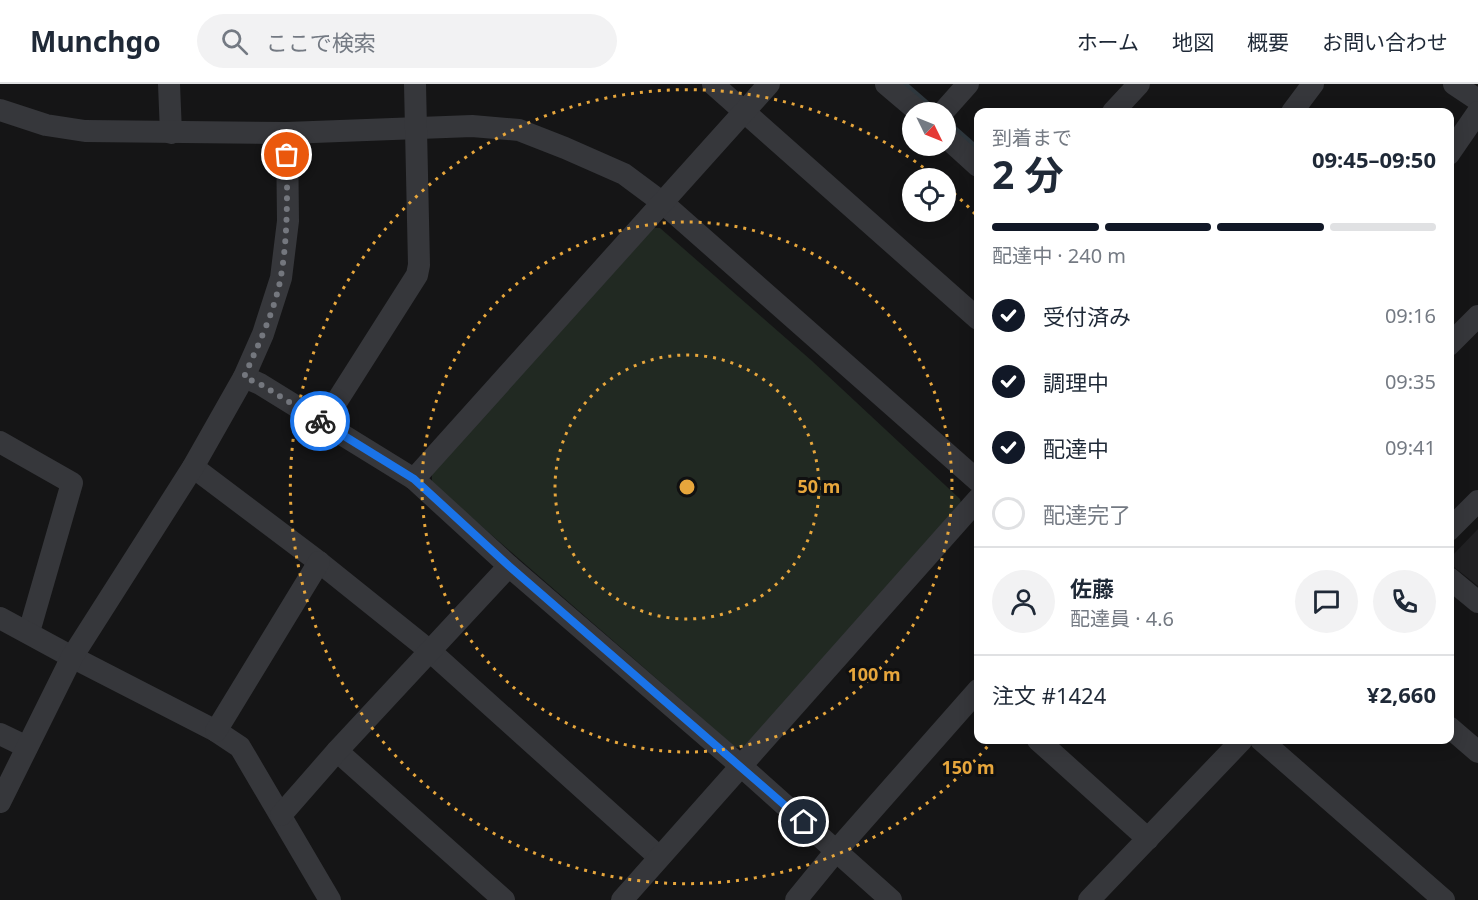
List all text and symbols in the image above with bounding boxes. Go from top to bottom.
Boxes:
search box [197,14,617,68]
text: Munchgo [30,22,161,60]
icon: search [218,25,251,58]
text: ここで検索 [266,27,376,57]
text: ホーム [1077,28,1139,56]
text: 地図 [1172,28,1214,56]
text: 概要 [1247,28,1289,56]
text: お問い合わせ [1322,28,1448,56]
north arrow [902,102,956,156]
map controls [902,102,956,222]
text: 到着まで [992,124,1072,151]
pin [261,129,312,180]
icon: bag [270,138,303,171]
text: 09:45–09:50 [1312,144,1436,174]
text: 2 分 [992,147,1063,200]
button: locate [902,168,956,222]
text: 配達中 · 240 m [992,242,1126,269]
icon: check [992,299,1025,332]
text: 受付済み [1043,301,1131,331]
text: 09:16 [1385,302,1436,329]
icon: check [992,365,1025,398]
text: 調理中 [1043,367,1109,397]
text: 09:35 [1385,368,1436,395]
courier [290,391,350,451]
icon: bike [304,405,337,438]
icon: check [992,431,1025,464]
text: 配達中 [1043,433,1109,463]
text: 09:41 [1385,434,1436,461]
text: 50 m [798,474,840,498]
centre of rings [677,477,697,497]
text: 配達完了 [1043,499,1131,529]
button: person [992,570,1055,633]
button: chat [1295,570,1358,633]
button: phone [1373,570,1436,633]
text: 佐藤 [1070,573,1114,603]
text: 配達員 · 4.6 [1070,605,1174,632]
text: 100 m [847,662,901,686]
text: ¥2,660 [1367,679,1436,709]
text: 注文 #1424 [992,680,1106,710]
text: 150 m [941,755,995,779]
pin [778,796,829,847]
icon: home [787,805,820,838]

